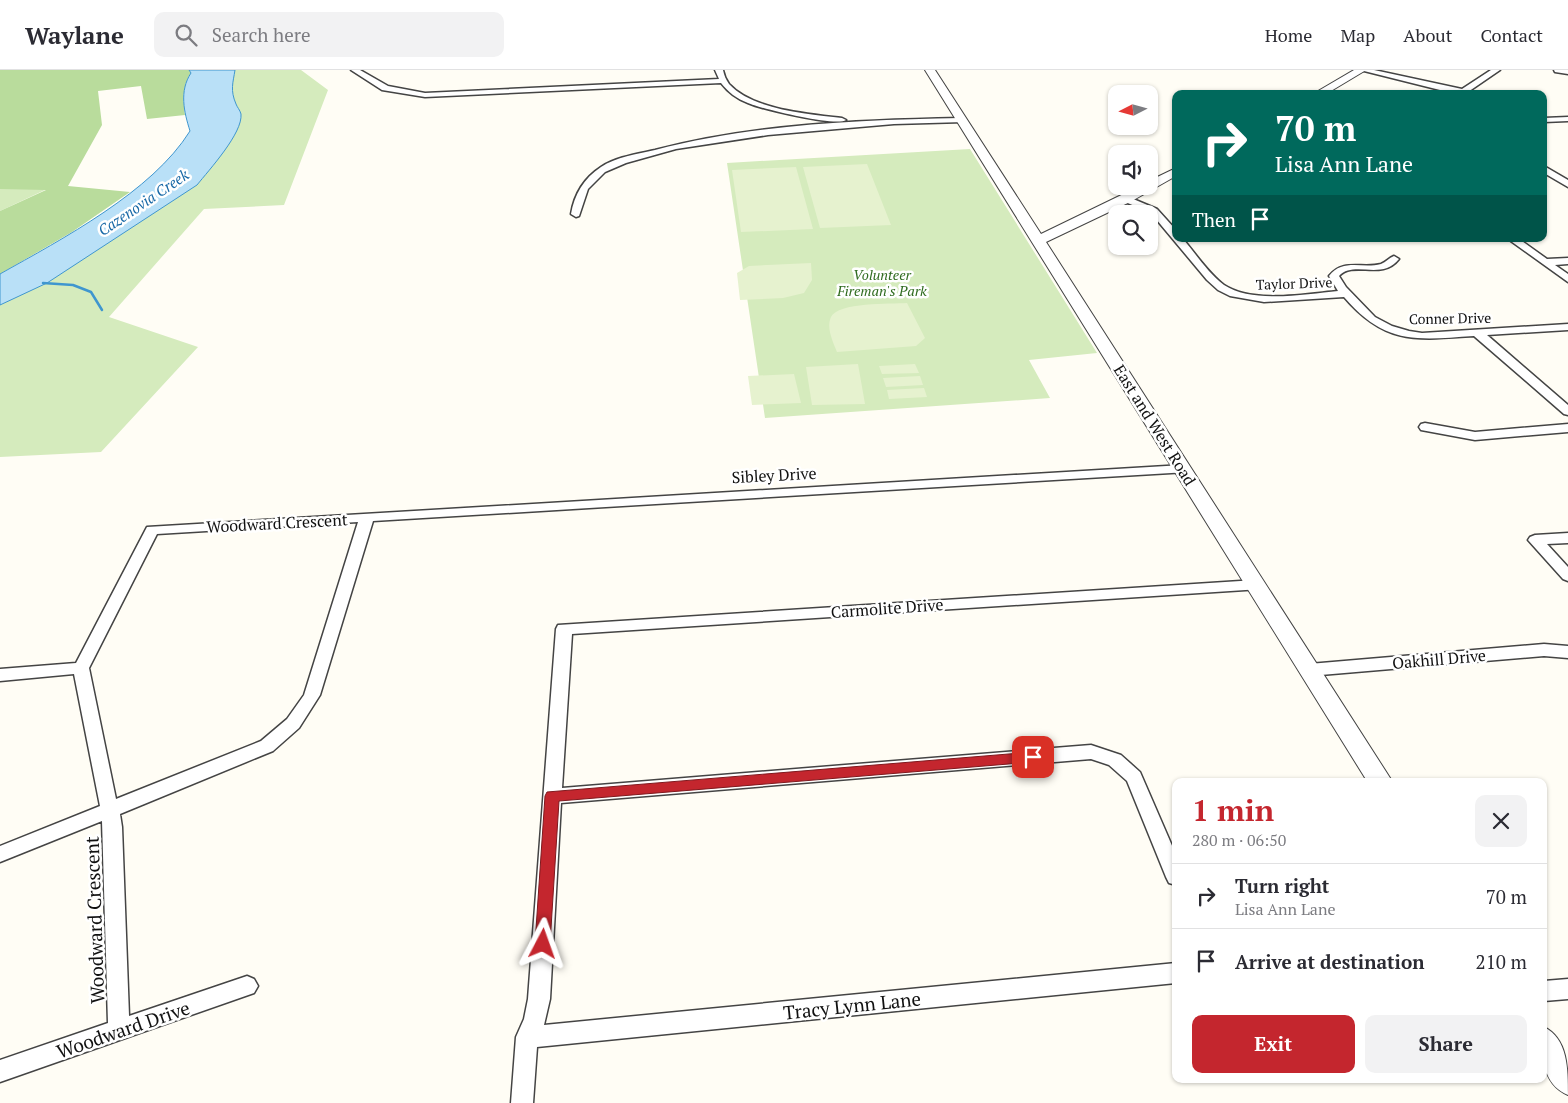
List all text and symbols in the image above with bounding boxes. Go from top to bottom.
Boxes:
search box [154,12,504,57]
text: Waylane [25,19,124,51]
icon: search [172,21,200,49]
text: Search here [212,22,311,47]
text: Home [1265,23,1312,47]
text: Map [1340,23,1375,47]
text: About [1403,23,1452,47]
text: Contact [1480,23,1543,47]
north arrow [1108,85,1158,135]
map controls [1108,85,1158,255]
text: 70 m [1275,105,1356,151]
icon: right [1192,110,1257,175]
button: sound [1108,145,1158,195]
text: Lisa Ann Lane [1275,149,1413,178]
water label: Cazenovia Creek [94,164,193,240]
button: search [1108,205,1158,255]
icon: arrive [1246,205,1274,233]
text: Then [1192,207,1236,232]
park label: Volunteer Fireman's Park [836,265,927,300]
street label: Taylor Drive [1255,272,1333,294]
street label: Conner Drive [1409,308,1491,328]
street label: East and West Road [1109,360,1201,490]
street label: Sibley Drive [731,462,817,488]
street label: Woodward Crescent [206,508,348,538]
street label: Carmolite Drive [830,593,944,623]
street label: Oakhill Drive [1391,644,1487,674]
pin [1012,736,1054,778]
icon: arrive [1019,743,1047,771]
text: 1 min [1192,790,1274,830]
button: close [1475,795,1527,847]
text: 280 m · 06:50 [1192,829,1286,851]
street label: Woodward Crescent [79,836,109,1004]
text: Turn right [1235,873,1329,898]
icon: right [1192,882,1220,910]
text: 70 m [1486,884,1527,909]
text: Lisa Ann Lane [1235,898,1335,920]
position arrow [516,917,568,969]
icon: arrive [1192,947,1220,975]
text: Arrive at destination [1235,949,1424,974]
text: 210 m [1476,949,1527,974]
street label: Tracy Lynn Lane [782,985,922,1025]
street label: Woodward Drive [53,995,193,1063]
button: Exit [1192,1015,1355,1073]
button: Share [1365,1015,1527,1073]

